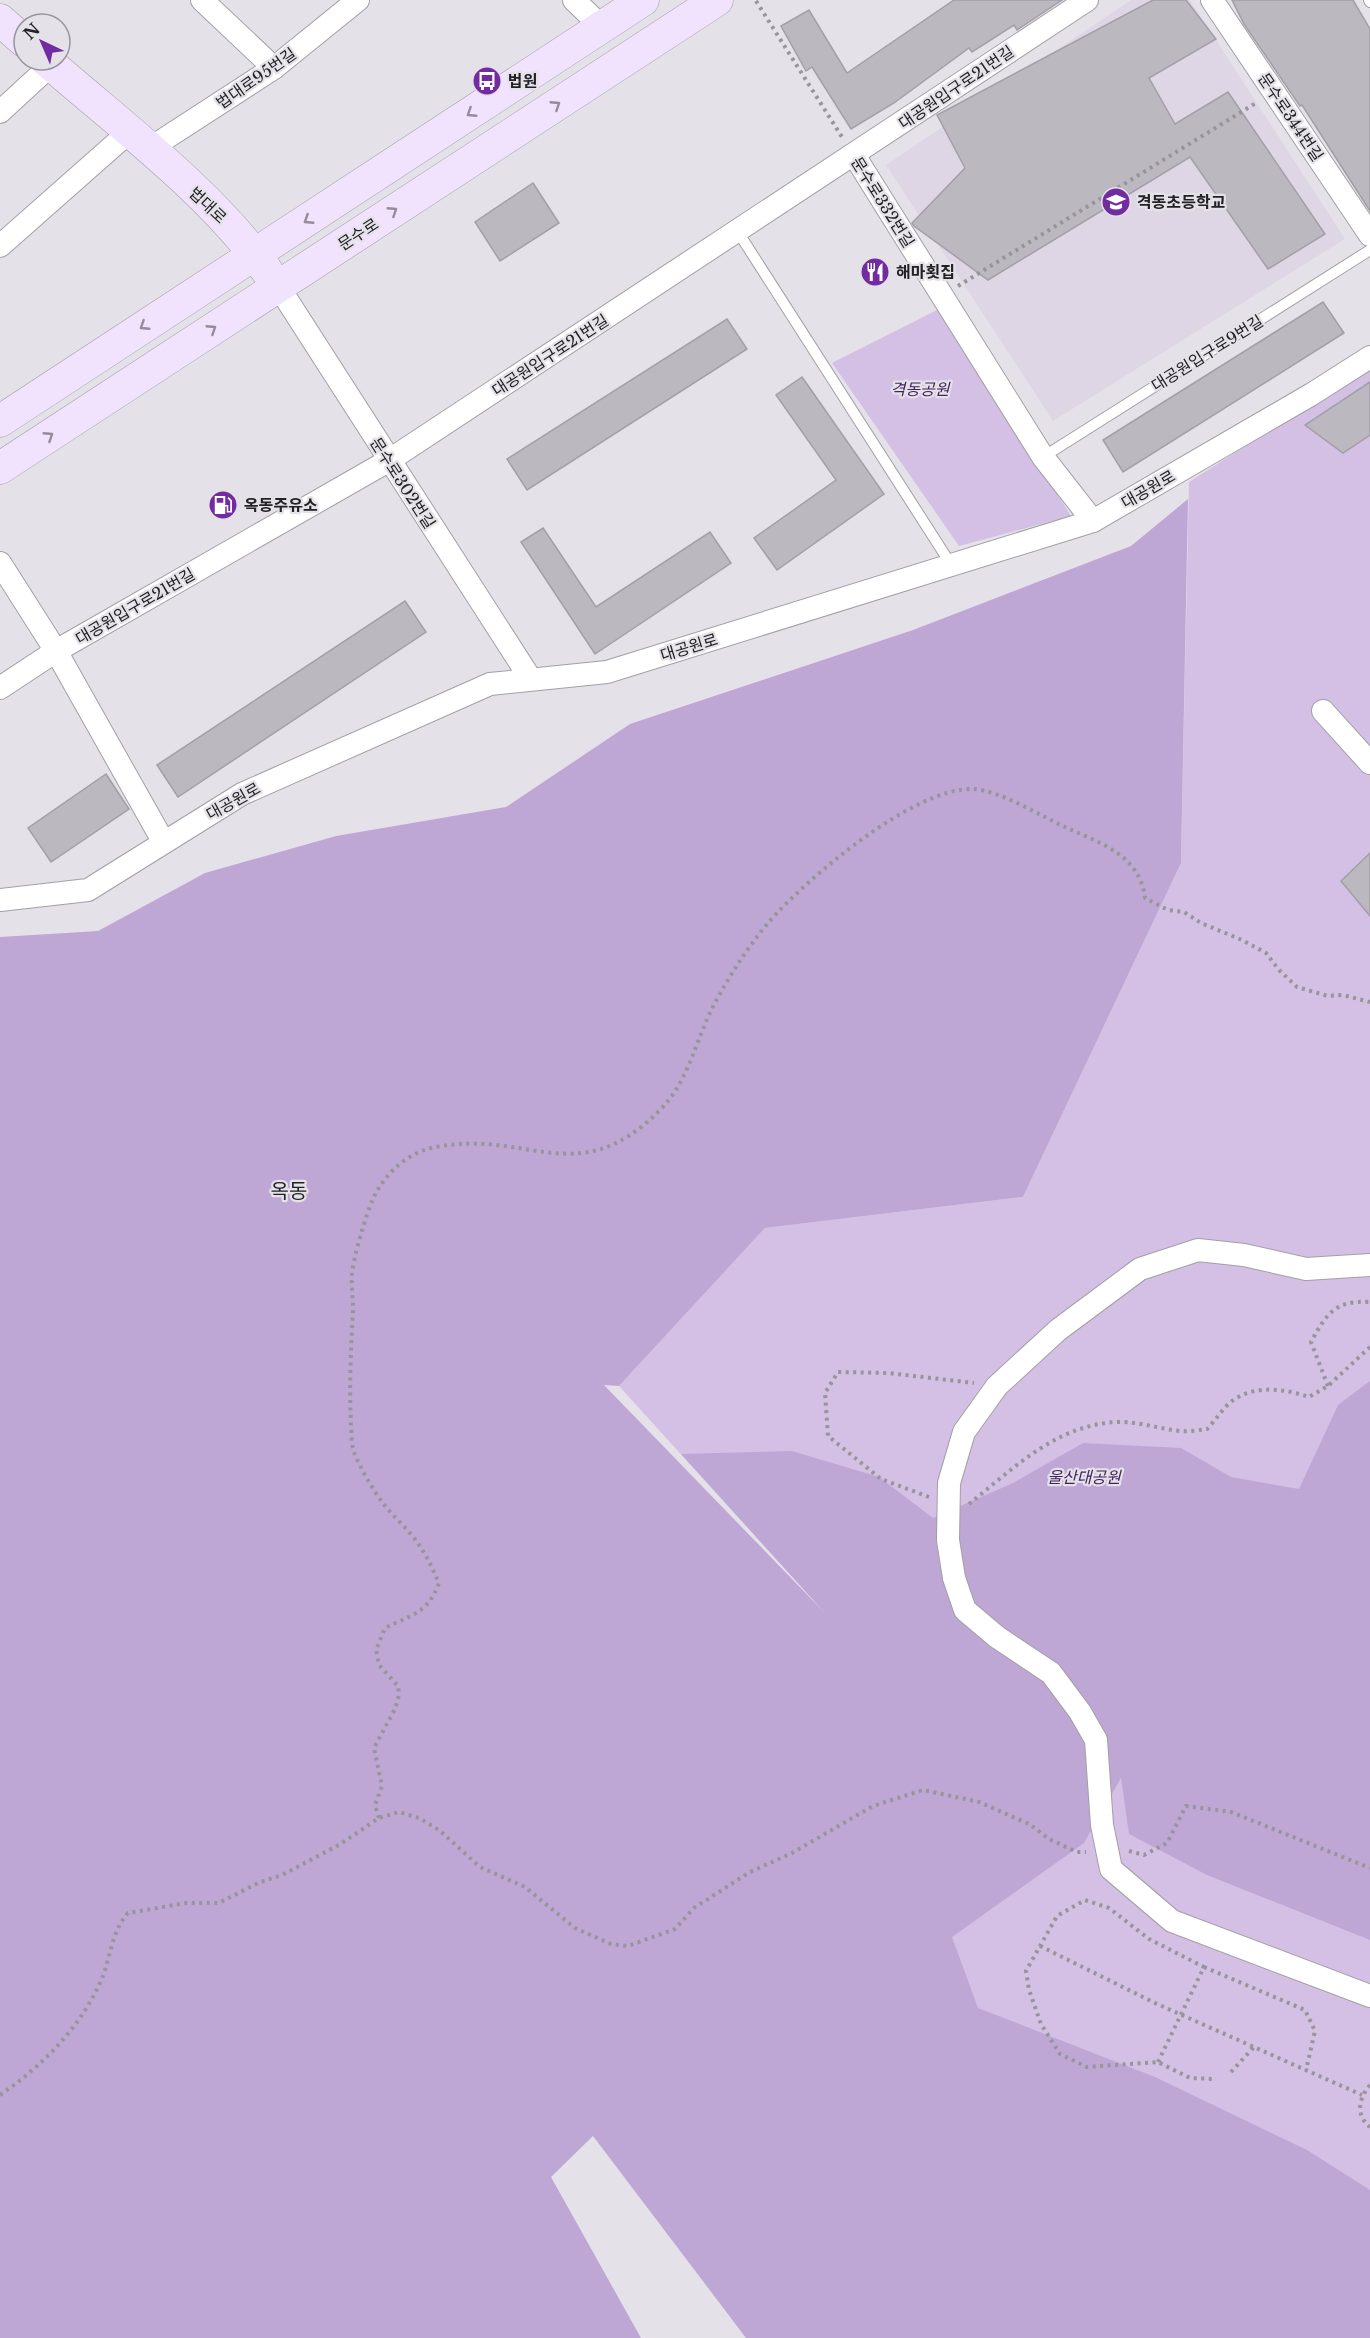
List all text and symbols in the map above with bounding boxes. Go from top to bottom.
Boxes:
north arrow [12,12,72,72]
text: N [19,19,44,44]
street label: 대공원입구로21번길 [895,41,1017,133]
street label: 법대로95번길 [212,43,300,113]
bus stop icon: 법원 [471,65,503,97]
street label: 문수로344번길 [1254,69,1328,165]
place label: 법원 [508,71,537,91]
one-way arrow [550,100,560,112]
one-way arrow [466,105,477,116]
street label: 문수로332번길 [847,153,919,251]
street label: 법대로 [185,183,231,228]
school or university icon: 격동초등학교 [1100,186,1132,218]
place label: 격동초등학교 [1137,192,1226,212]
one-way arrow [386,207,397,218]
one-way arrow [303,212,314,223]
street label: 문수로 [334,213,382,254]
restaurant icon: 해마횟집 [859,256,891,288]
place label: 해마횟집 [896,262,955,282]
street label: 대공원입구로21번길 [488,310,612,400]
street label: 대공원입구로9번길 [1147,311,1267,395]
one-way arrow [140,319,151,330]
one-way arrow [206,325,216,337]
park label: 격동공원 [891,379,951,399]
one-way arrow [42,432,53,443]
street label: 문수로302번길 [366,434,440,532]
street label: 대공원로 [1117,465,1179,512]
fuel station icon: 옥동주유소 [207,489,239,521]
place label: 옥동주유소 [244,495,318,515]
street label: 대공원입구로21번길 [72,564,198,648]
street label: 대공원로 [658,629,720,665]
street label: 대공원로 [202,778,264,824]
district label: 옥동 [271,1179,307,1203]
park label: 울산대공원 [1047,1467,1122,1487]

